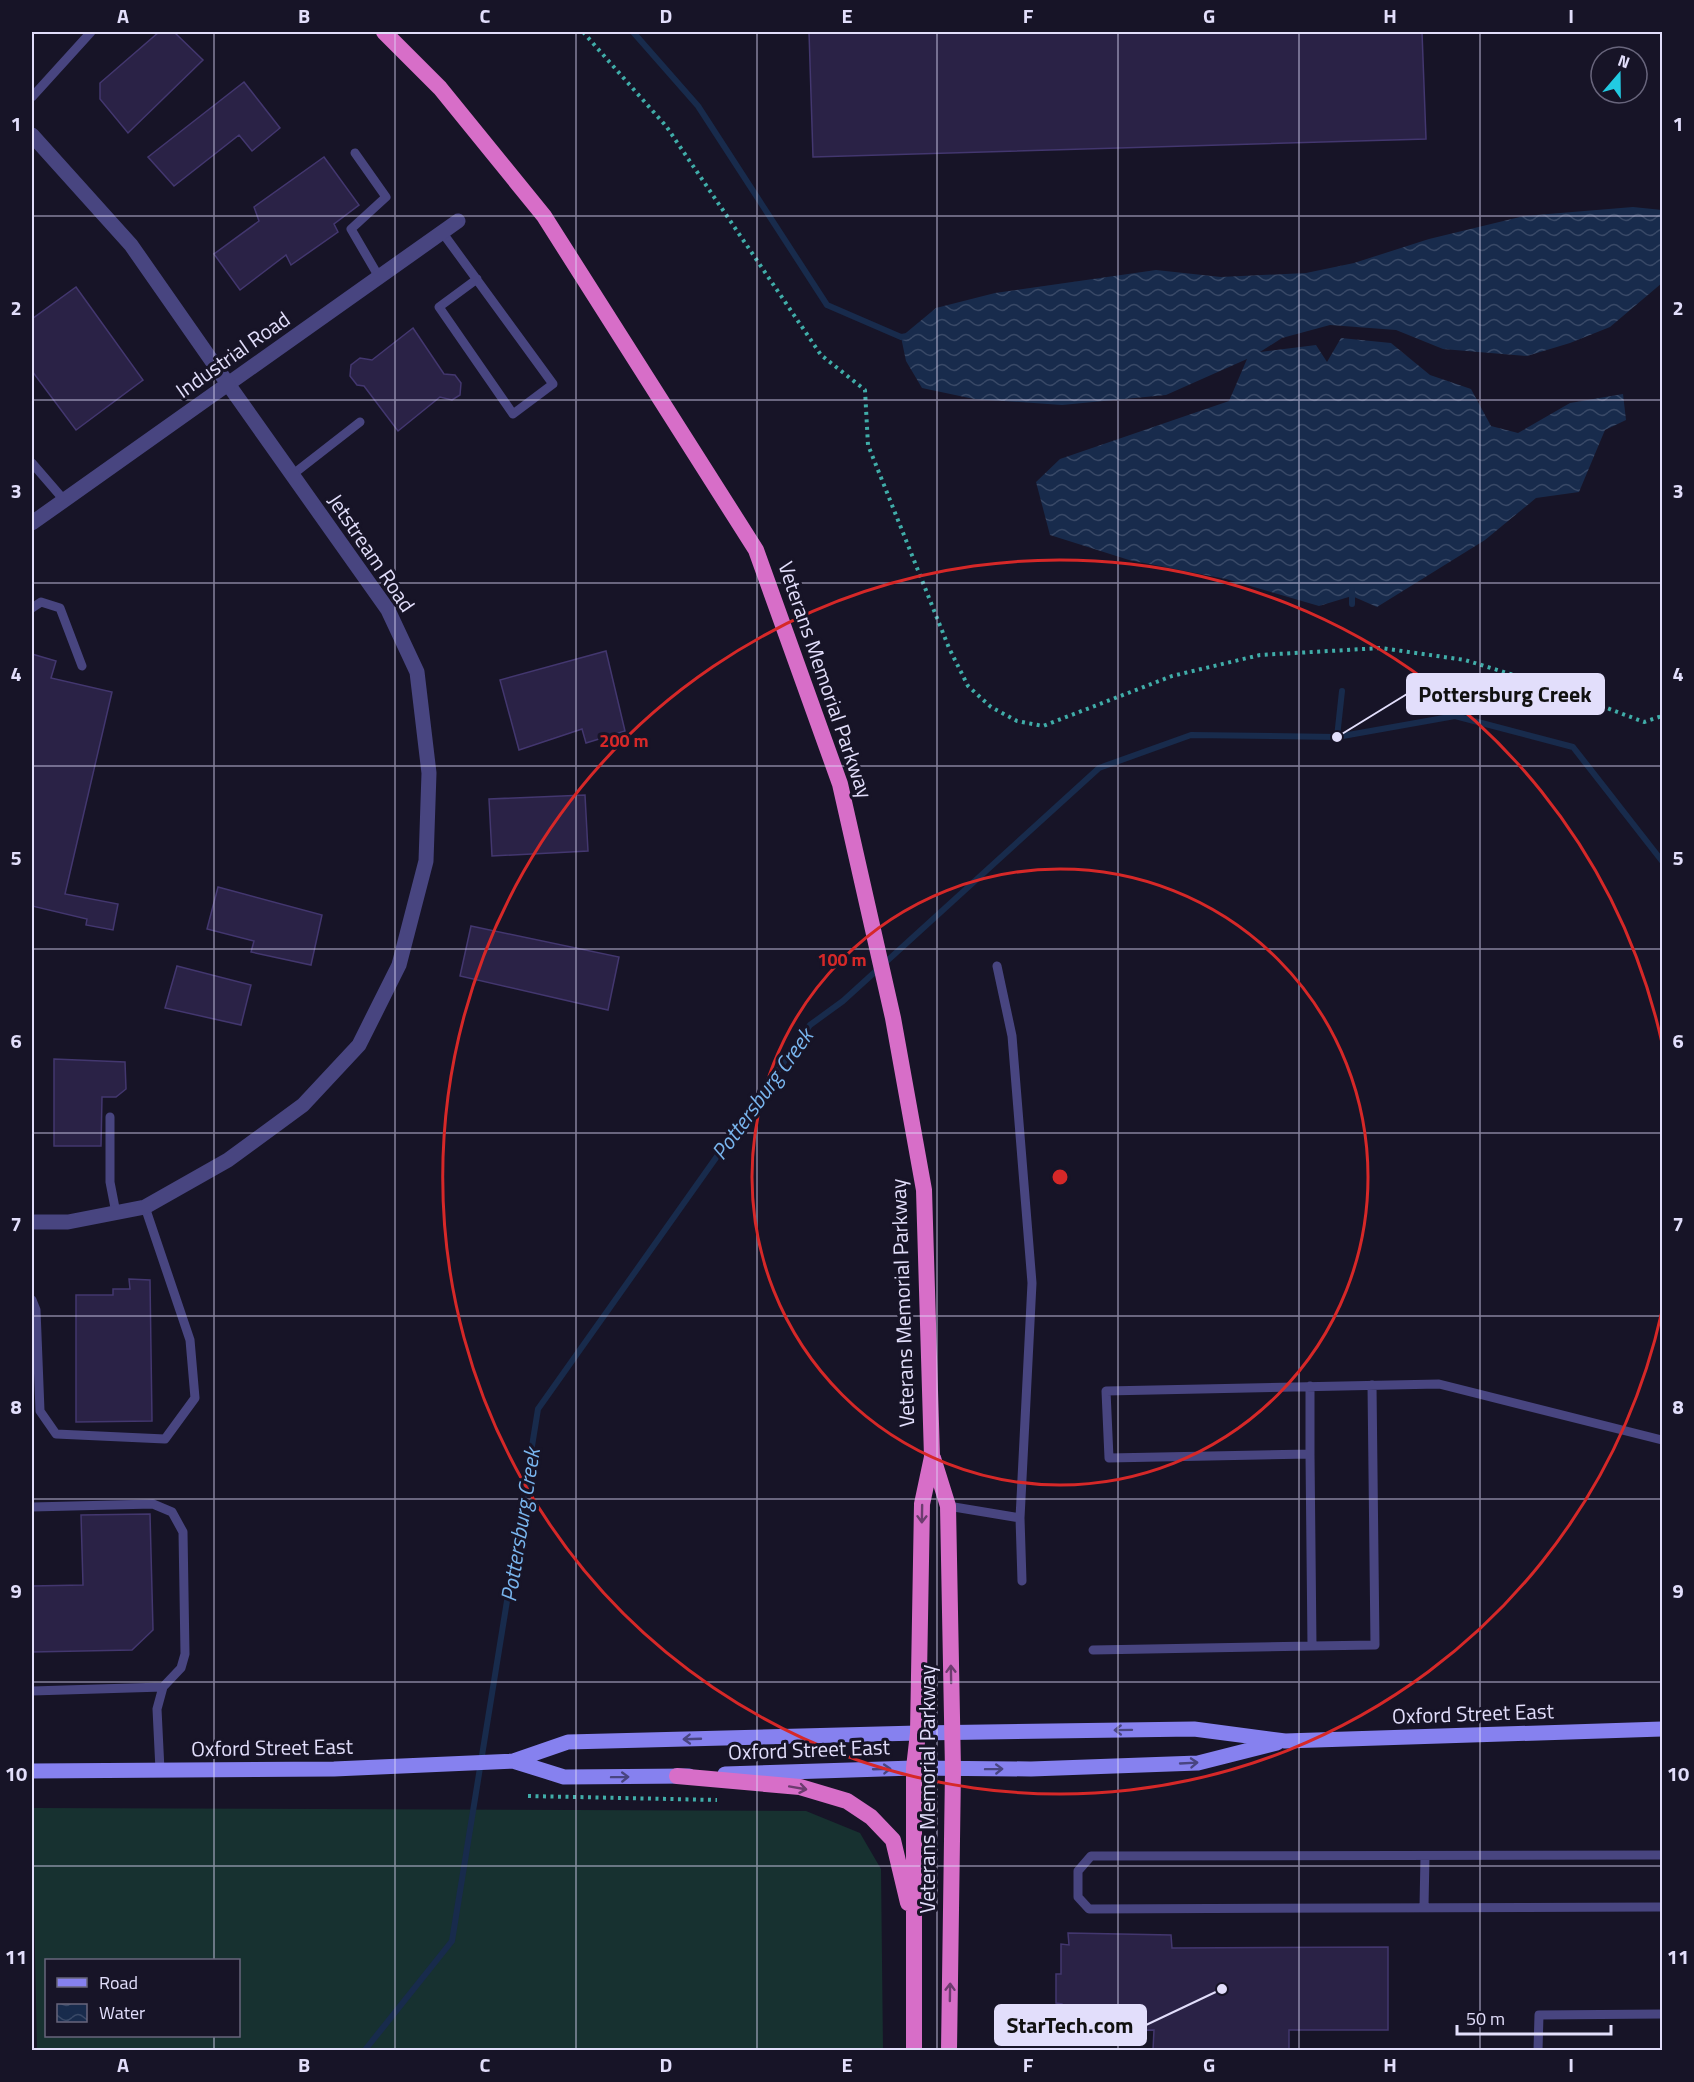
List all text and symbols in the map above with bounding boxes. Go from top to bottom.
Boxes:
text: A [117,0,129,31]
text: B [298,0,310,31]
text: C [480,0,491,31]
text: D [660,0,672,31]
text: E [841,0,853,31]
text: F [1023,0,1034,31]
text: G [1203,0,1215,31]
text: H [1383,0,1397,31]
text: I [1568,0,1574,31]
north arrow [1589,45,1649,105]
text: N [1615,48,1633,74]
text: 1 [10,108,22,139]
text: 1 [1672,108,1684,139]
text: 2 [10,292,22,323]
text: 2 [1672,292,1684,323]
street label: Industrial Road [169,303,296,405]
text: 3 [10,475,22,506]
text: 3 [1672,475,1684,506]
street label: Jetstream Road [320,487,423,618]
street label: Veterans Memorial Parkway [770,557,882,803]
text: 4 [10,658,22,689]
text: 4 [1672,658,1684,689]
callout: Pottersburg Creek [1407,674,1604,714]
text: Pottersburg Creek [1418,677,1592,711]
text: 200 m [599,727,649,754]
text: 5 [10,842,22,873]
text: 5 [1672,842,1684,873]
text: 100 m [817,946,867,973]
water label: Pottersburg Creek [703,1019,823,1167]
text: 6 [10,1025,22,1056]
text: 6 [1672,1025,1684,1056]
centre of rings [1050,1167,1070,1187]
street label: Veterans Memorial Parkway [882,1178,922,1428]
text: 7 [10,1208,22,1239]
text: 7 [1672,1208,1684,1239]
text: 8 [10,1391,22,1422]
text: 8 [1672,1391,1684,1422]
water label: Pottersburg Creek [491,1444,549,1604]
one-way arrow [916,1503,928,1523]
text: 9 [10,1575,22,1606]
text: 9 [1672,1575,1684,1606]
one-way arrow [945,1664,957,1684]
street label: Veterans Memorial Parkway [911,1665,943,1913]
street label: Oxford Street East [1391,1694,1555,1732]
one-way arrow [1113,1724,1133,1736]
street label: Oxford Street East [191,1730,354,1764]
street label: Oxford Street East [727,1730,891,1768]
one-way arrow [682,1734,702,1745]
text: 10 [5,1758,27,1789]
one-way arrow [1178,1758,1198,1769]
text: 10 [1667,1758,1689,1789]
one-way arrow [872,1763,892,1775]
one-way arrow [983,1763,1003,1775]
one-way arrow [610,1771,630,1782]
one-way arrow [787,1782,807,1793]
text: 11 [5,1941,27,1972]
text: 11 [1667,1941,1689,1972]
legend [45,1959,240,2037]
text: Road [99,1969,138,1996]
one-way arrow [944,1983,956,2003]
scale bar [1457,1998,1612,2036]
text: Water [99,1999,145,2026]
callout: StarTech.com [995,2005,1146,2045]
text: 50 m [1466,2005,1505,2032]
text: StarTech.com [1006,2008,1134,2042]
text: A [117,2049,129,2080]
text: B [298,2049,310,2080]
text: C [480,2049,491,2080]
text: D [660,2049,672,2080]
text: E [841,2049,853,2080]
text: F [1023,2049,1034,2080]
text: G [1203,2049,1215,2080]
text: H [1383,2049,1397,2080]
text: I [1568,2049,1574,2080]

